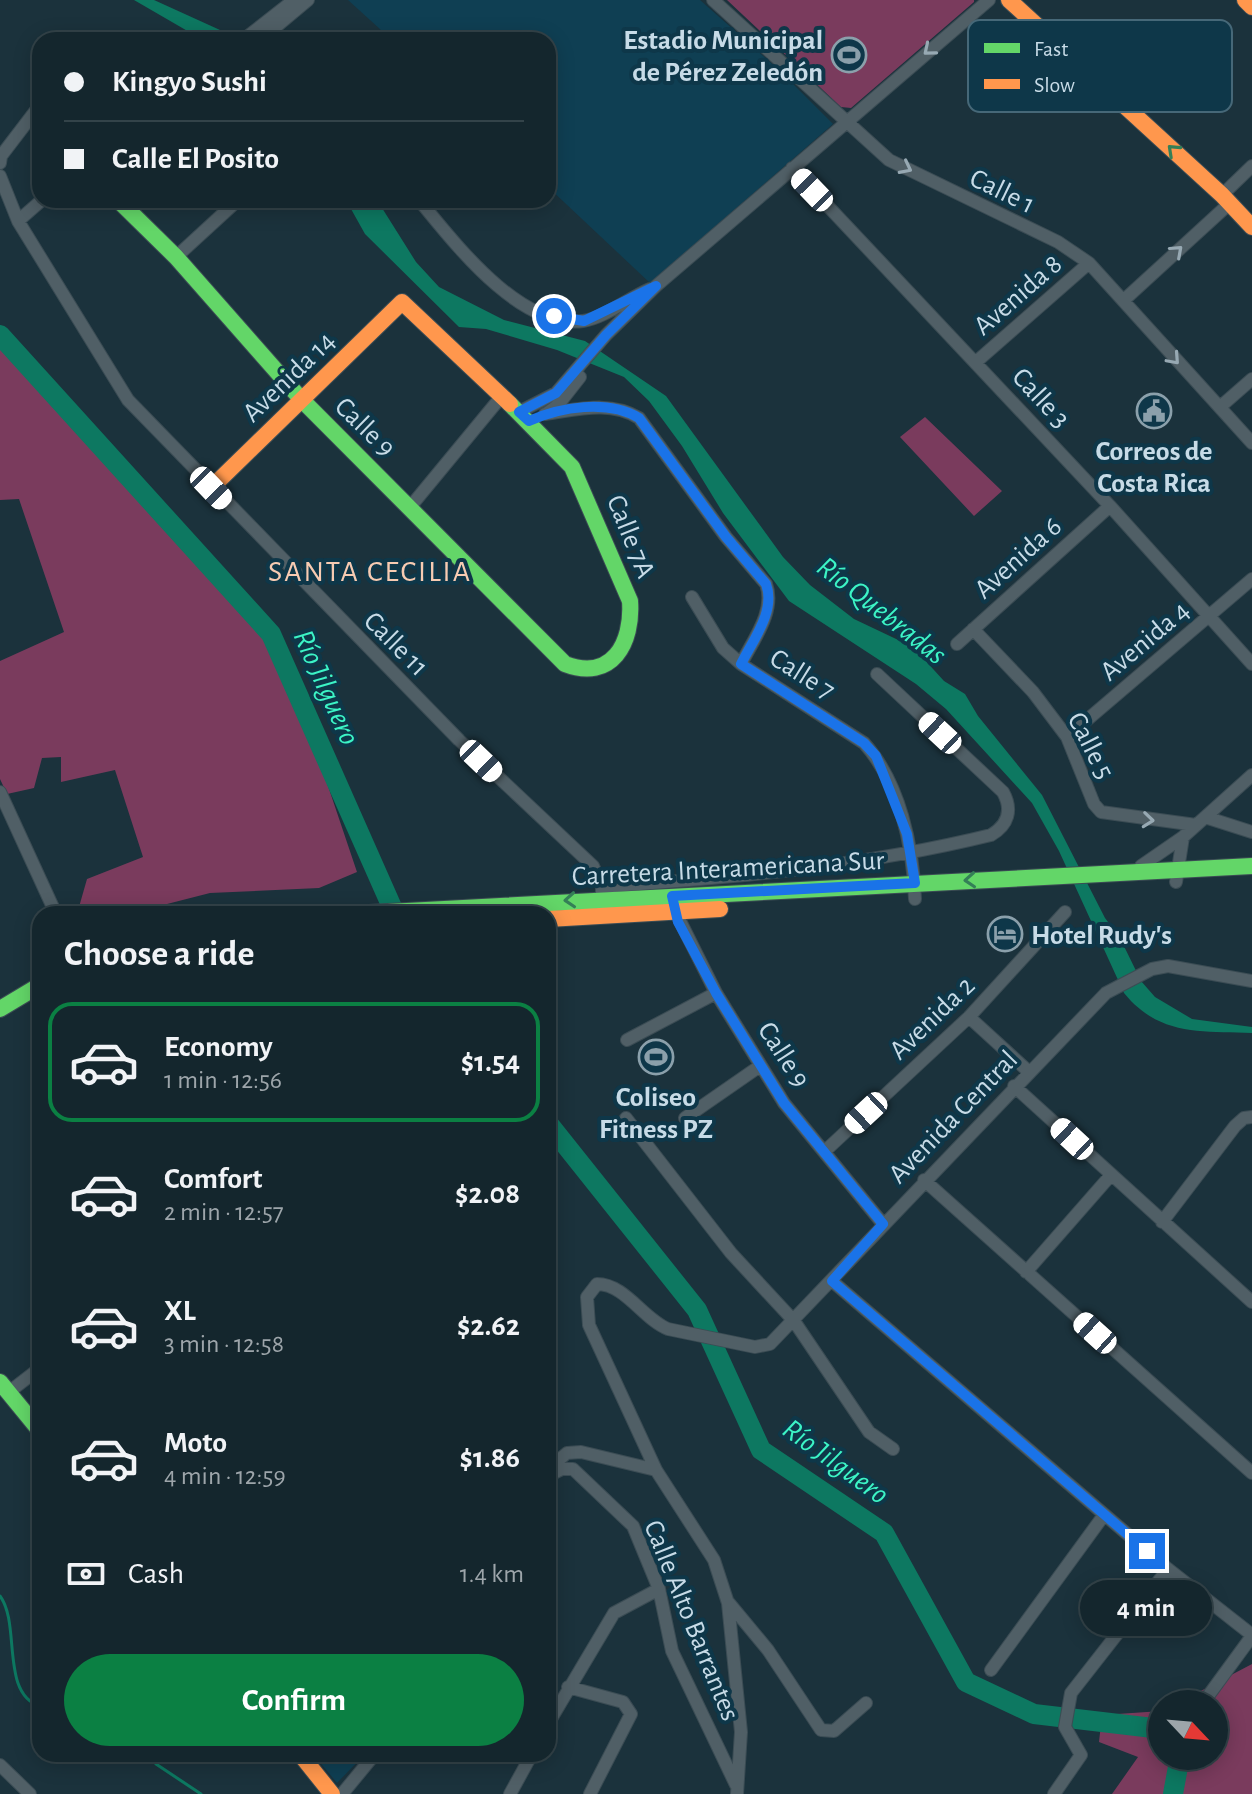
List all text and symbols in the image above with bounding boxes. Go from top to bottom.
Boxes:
legend [968,20,1232,112]
place label: Estadio Municipal de Pérez Zeledón [623,27,823,87]
sports icon: Estadio Municipal de Pérez Zeledón [830,36,868,74]
text: Fast [1034,38,1068,60]
one-way arrow [923,40,938,55]
text: Kingyo Sushi [112,67,267,97]
text: Slow [1034,74,1075,96]
text: Calle El Posito [112,144,279,174]
one-way arrow [1167,145,1182,159]
one-way arrow [897,158,912,174]
car [787,164,837,216]
street label: Calle 1 [965,164,1039,219]
one-way arrow [1167,247,1182,261]
street label: Avenida 8 [969,250,1068,341]
route start [536,298,572,334]
street label: Avenida 14 [238,327,341,428]
one-way arrow [1165,350,1180,364]
street label: Calle 3 [1006,363,1075,434]
street label: Calle 9 [329,392,400,463]
public building icon: Correos de Costa Rica [1135,392,1173,430]
place label: Correos de Costa Rica [1095,438,1213,498]
car [186,462,236,514]
street label: Calle 7A [601,491,659,582]
street label: Avenida 6 [969,512,1067,605]
water label: Río Quebradas [811,551,952,671]
district label: SANTA CECILIA [268,557,472,587]
street label: Avenida 4 [1095,596,1195,687]
street label: Calle 11 [358,607,433,682]
water label: Río Jilguero [287,625,365,750]
street label: Calle 7 [765,644,839,705]
car [914,708,966,758]
street label: Calle 5 [1062,708,1119,784]
car [455,736,507,786]
one-way arrow [1142,811,1155,828]
street label: Carretera Interamericana Sur [571,847,885,891]
one-way arrow [963,871,976,888]
one-way arrow [563,891,576,908]
hotel icon: Hotel Rudy's [986,915,1024,953]
place label: Hotel Rudy's [1031,922,1172,950]
text: Choose a ride [64,936,254,972]
street label: Avenida 2 [885,972,980,1065]
street label: Calle 9 [752,1017,815,1093]
icon: car [68,1026,140,1098]
text: Economy [164,1032,273,1062]
sports icon: Coliseo Fitness PZ [637,1038,675,1076]
street label: Avenida Central [884,1046,1023,1189]
text: $1.54 [461,1047,520,1077]
text: 1 min · 12:56 [164,1067,282,1093]
place label: Coliseo Fitness PZ [599,1084,713,1144]
car [840,1088,892,1138]
car [1046,1114,1098,1164]
icon: car [68,1158,140,1230]
text: Comfort [164,1164,263,1194]
text: $2.08 [455,1179,520,1209]
text: 2 min · 12:57 [164,1199,284,1225]
icon: car [68,1290,140,1362]
text: XL [164,1296,196,1326]
car [1069,1308,1121,1358]
text: $2.62 [457,1311,520,1341]
text: 3 min · 12:58 [164,1331,284,1357]
water label: Río Jilguero [777,1414,894,1510]
icon: car [68,1422,140,1494]
text: Moto [164,1428,227,1458]
text: $1.86 [460,1443,520,1473]
text: 4 min · 12:59 [164,1463,286,1489]
street label: Calle Alto Barrantes [638,1517,744,1725]
route end [1129,1533,1165,1569]
icon: cash [64,1552,108,1596]
text: Cash [128,1559,184,1589]
text: 1.4 km [460,1561,524,1587]
callout: 4 min [1081,1579,1213,1635]
text: 4 min [1117,1595,1175,1621]
button: Confirm [64,1654,524,1746]
north arrow [1148,1690,1228,1770]
map controls [1148,1690,1228,1770]

